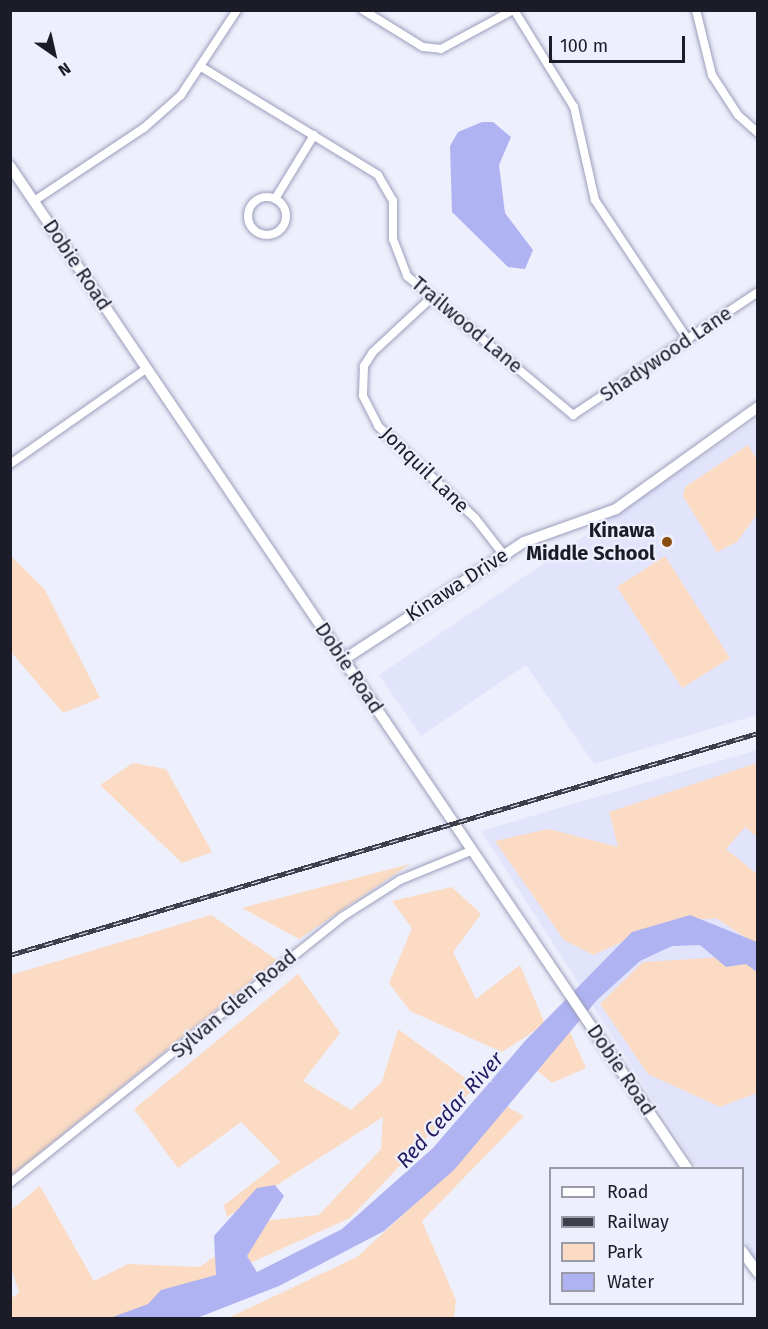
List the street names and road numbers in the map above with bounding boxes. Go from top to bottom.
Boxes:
street label: Dobie Road [38,215,116,315]
street label: Trailwood Lane [407,272,527,378]
street label: Shadywood Lane [596,301,736,407]
street label: Jonquil Lane [376,422,474,518]
street label: Kinawa Drive [401,543,513,627]
street label: Dobie Road [310,618,388,718]
street label: Sylvan Glen Road [167,945,301,1063]
street label: Dobie Road [582,1020,660,1120]

